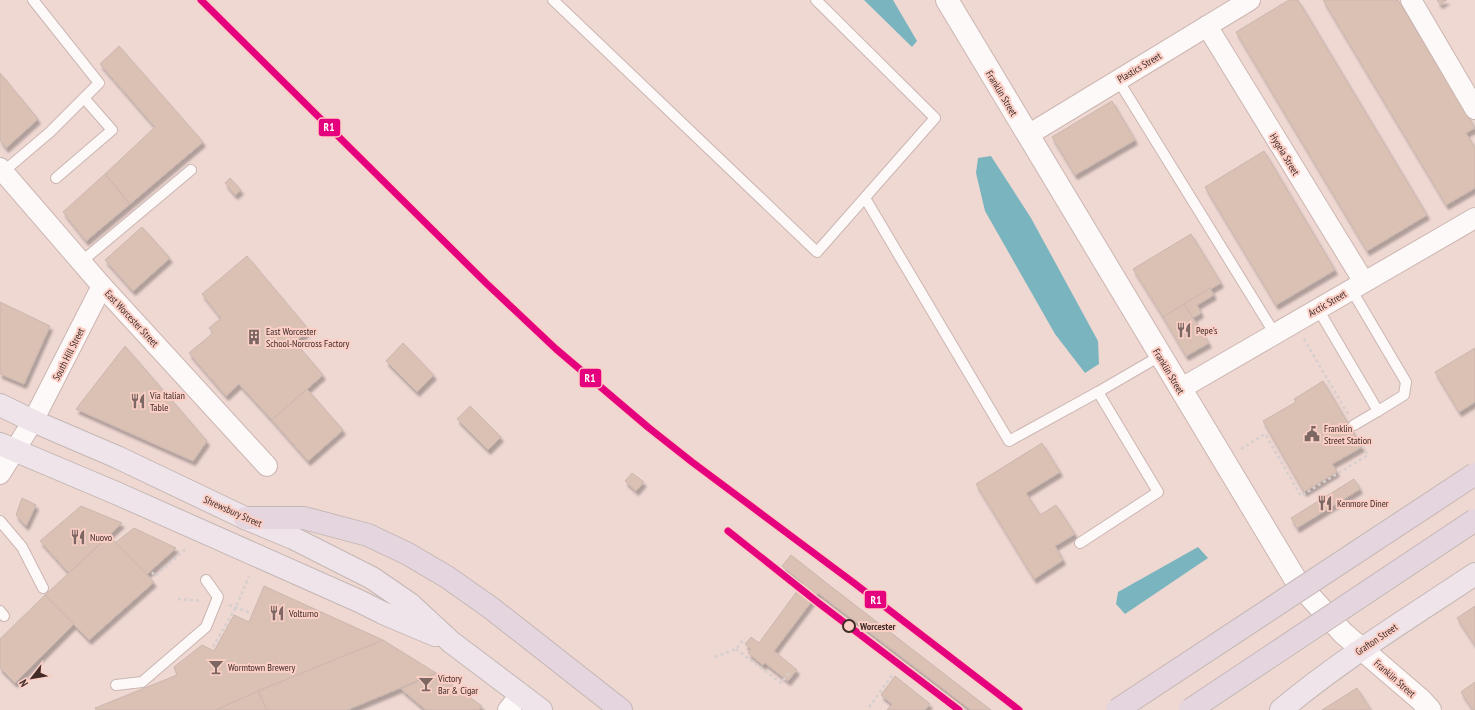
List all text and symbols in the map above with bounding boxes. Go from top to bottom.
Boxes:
street label: Plastics Street [1115,49,1164,86]
street label: Franklin Street [983,68,1020,119]
line badge: R1 [318,118,341,137]
text: R1 [324,120,334,134]
street label: Hygeia Street [1267,131,1302,178]
street label: East Worcester Street [102,287,161,350]
street label: Arctic Street [1306,287,1349,320]
restaurant icon: Pepe's [1175,321,1193,339]
place label: Pepe's [1196,324,1218,337]
place label: East Worcester School-Norcross Factory [266,325,349,350]
street label: South Hill Street [50,326,87,383]
building icon: East Worcester School-Norcross Factory [245,328,263,346]
street label: Franklin Street [1150,346,1187,397]
line badge: R1 [579,368,602,388]
text: R1 [585,371,595,385]
place label: Via Italian Table [149,389,185,414]
restaurant icon: Via Italian Table [129,392,147,410]
place label: Franklin Street Station [1324,422,1371,447]
public building icon: Franklin Street Station [1303,425,1321,443]
street label: Shrewsbury Street [202,493,264,530]
restaurant icon: Kenmore Diner [1316,494,1334,512]
place label: Kenmore Diner [1337,497,1389,510]
restaurant icon: Nuovo [69,528,87,546]
place label: Nuovo [90,531,112,544]
line badge: R1 [864,590,887,609]
text: R1 [871,593,881,607]
restaurant icon: Volturno [268,604,286,622]
place label: Volturno [288,607,318,620]
marker: Worcester [842,619,856,633]
place label: Worcester [859,620,895,633]
street label: Grafton Street [1353,620,1400,658]
street label: Franklin Street [1371,657,1418,700]
north arrow [12,658,52,698]
bar icon: Wormtown Brewery [207,658,225,676]
place label: Wormtown Brewery [228,661,295,674]
place label: Victory Bar & Cigar [437,672,478,697]
bar icon: Victory Bar & Cigar [417,675,435,693]
text: N [16,677,31,689]

